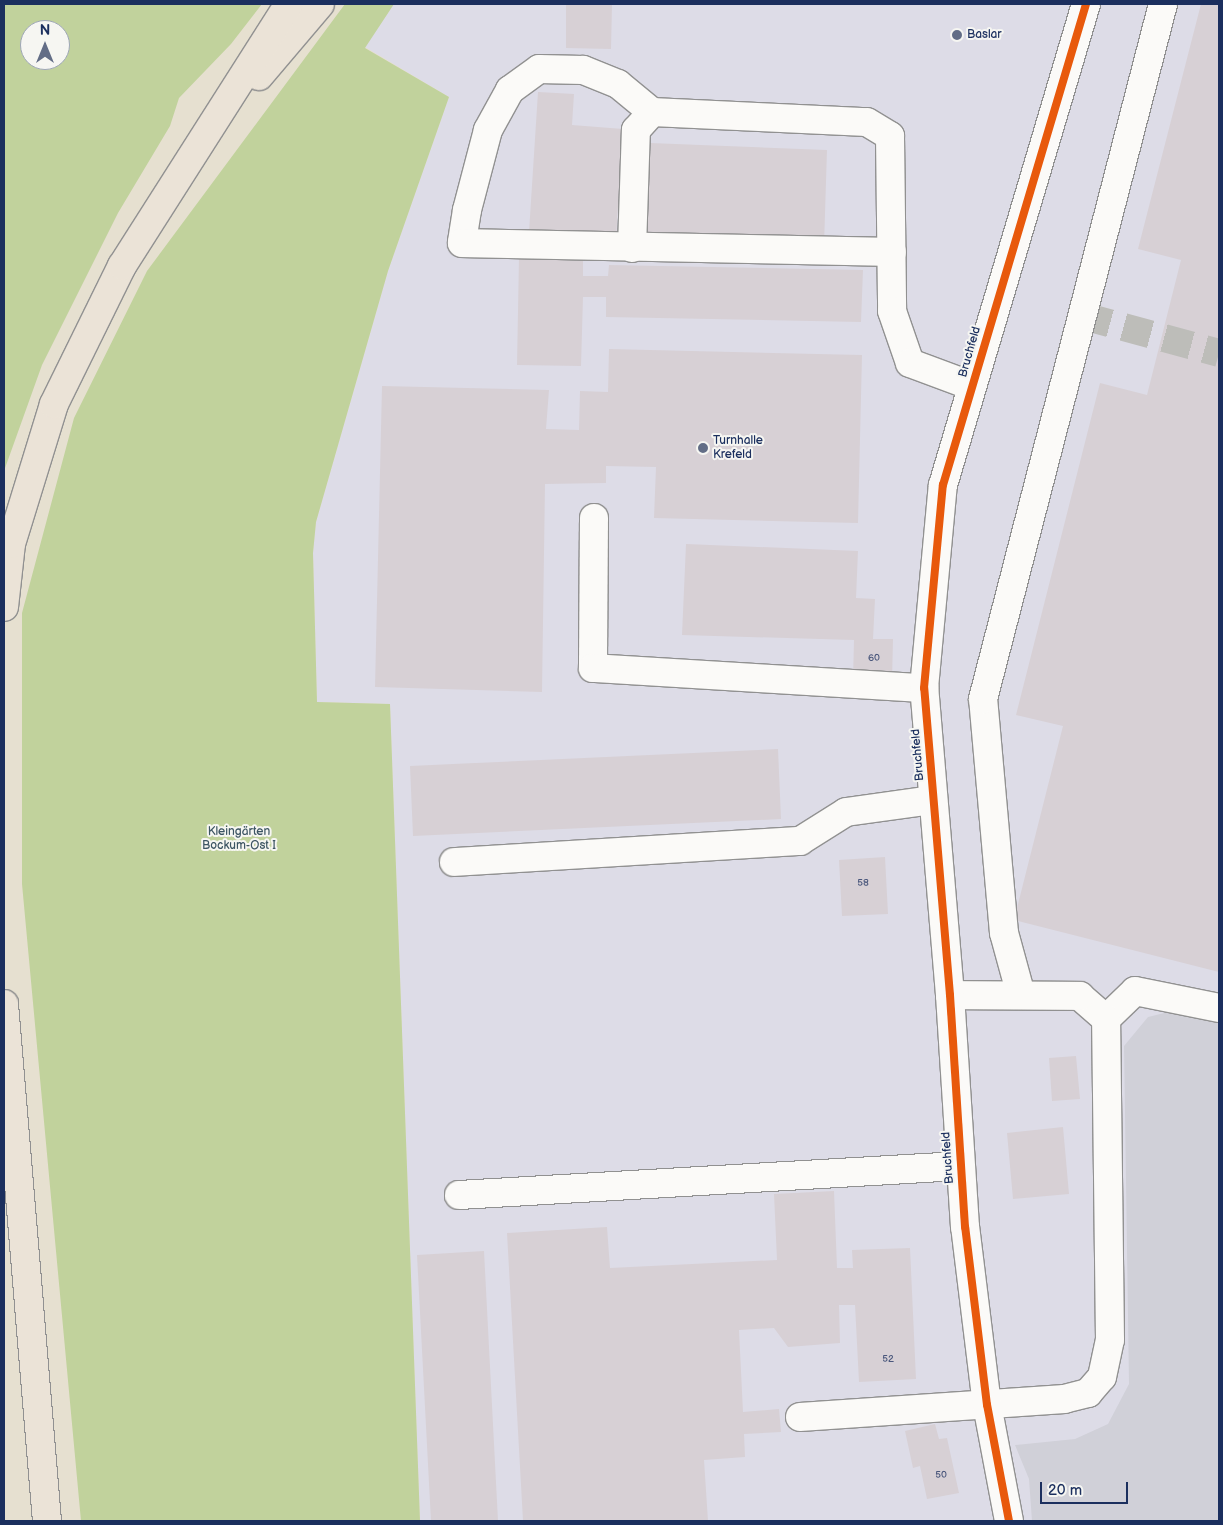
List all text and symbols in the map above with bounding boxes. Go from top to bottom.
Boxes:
north arrow [20,20,70,70]
text: N [40,22,50,39]
place label: Baslar [967,28,1002,42]
marker: Baslar [951,29,963,41]
street label: Bruchfeld [956,325,984,379]
place label: Turnhalle Krefeld [713,434,763,462]
marker: Turnhalle Krefeld [697,442,709,454]
house number: 60 [868,653,880,665]
street label: Bruchfeld [909,728,927,782]
park label: Kleingärten Bockum-Ost I [202,825,276,853]
house number: 58 [857,878,869,890]
street label: Bruchfeld [939,1131,957,1185]
house number: 52 [882,1354,894,1366]
house number: 50 [935,1470,947,1482]
scale bar [1043,1472,1130,1504]
text: 20 m [1048,1481,1082,1500]

